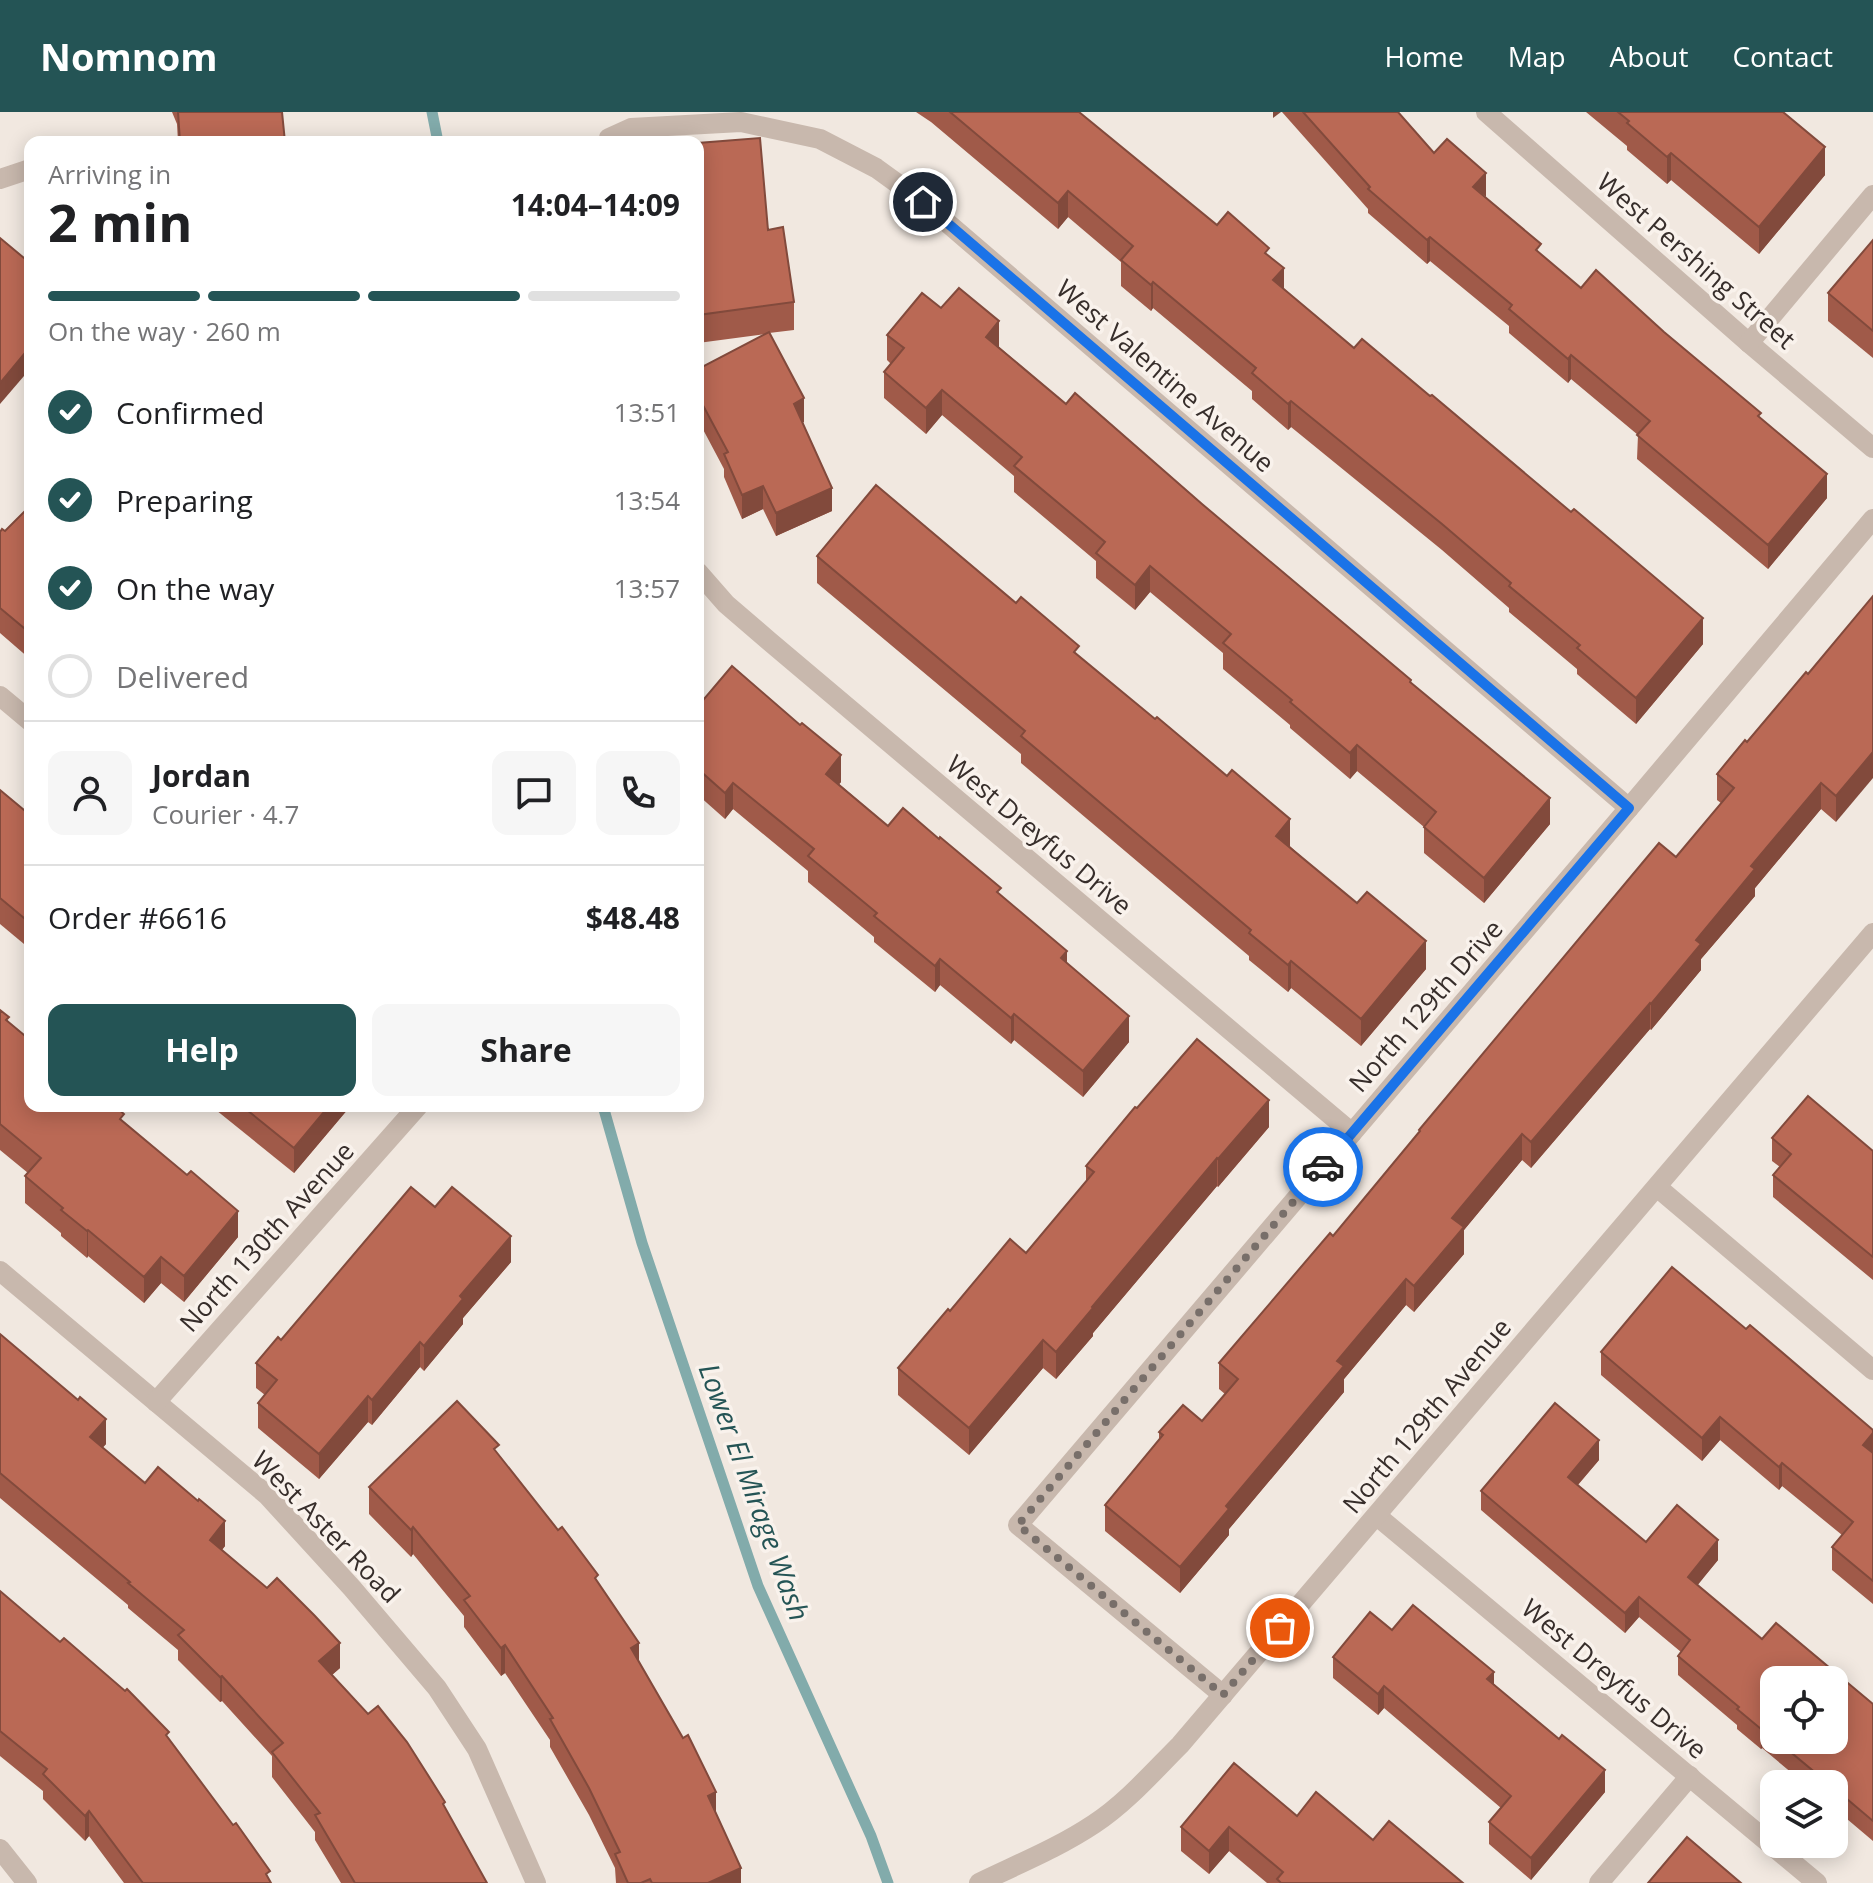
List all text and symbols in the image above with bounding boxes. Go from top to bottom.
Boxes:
text: Nomnom [40,30,218,82]
text: Home [1385,37,1464,75]
text: Map [1508,37,1566,75]
text: About [1610,37,1688,75]
text: Contact [1732,37,1833,75]
text: Arriving in [48,156,171,192]
street label: West Pershing Street [1590,164,1804,357]
pin [889,168,957,236]
icon: home [901,180,945,224]
text: 14:04–14:09 [511,184,680,225]
text: 2 min [48,186,192,257]
street label: West Valentine Avenue [1049,271,1282,480]
text: On the way · 260 m [48,313,281,349]
icon: check [48,390,92,434]
text: Confirmed [116,392,264,433]
text: 13:51 [614,394,680,430]
icon: check [48,478,92,522]
text: Preparing [116,480,253,521]
text: 13:54 [614,482,680,518]
icon: check [48,566,92,610]
text: On the way [116,568,274,609]
text: 13:57 [614,570,680,606]
text: Delivered [116,656,249,697]
street label: West Dreyfus Drive [939,746,1140,922]
button: person [48,751,132,835]
button: chat [492,751,576,835]
button: phone [596,751,680,835]
text: Jordan [152,755,251,796]
text: Courier · 4.7 [152,796,299,832]
text: Order #6616 [48,897,227,938]
text: $48.48 [586,897,680,938]
street label: North 129th Drive [1340,911,1510,1099]
button: Help [48,1004,356,1096]
button: Share [372,1004,680,1096]
courier [1283,1127,1363,1207]
street label: North 130th Avenue [171,1133,362,1339]
icon: car [1301,1145,1345,1189]
street label: North 129th Avenue [1334,1310,1519,1521]
water label: Lower El Mirage Wash [691,1358,819,1626]
street label: West Aster Road [245,1442,409,1610]
street label: West Dreyfus Drive [1514,1590,1715,1766]
pin [1246,1594,1314,1662]
icon: bag [1258,1606,1302,1650]
map controls [1760,1666,1848,1858]
button: locate [1760,1666,1848,1754]
button: layers [1760,1770,1848,1858]

